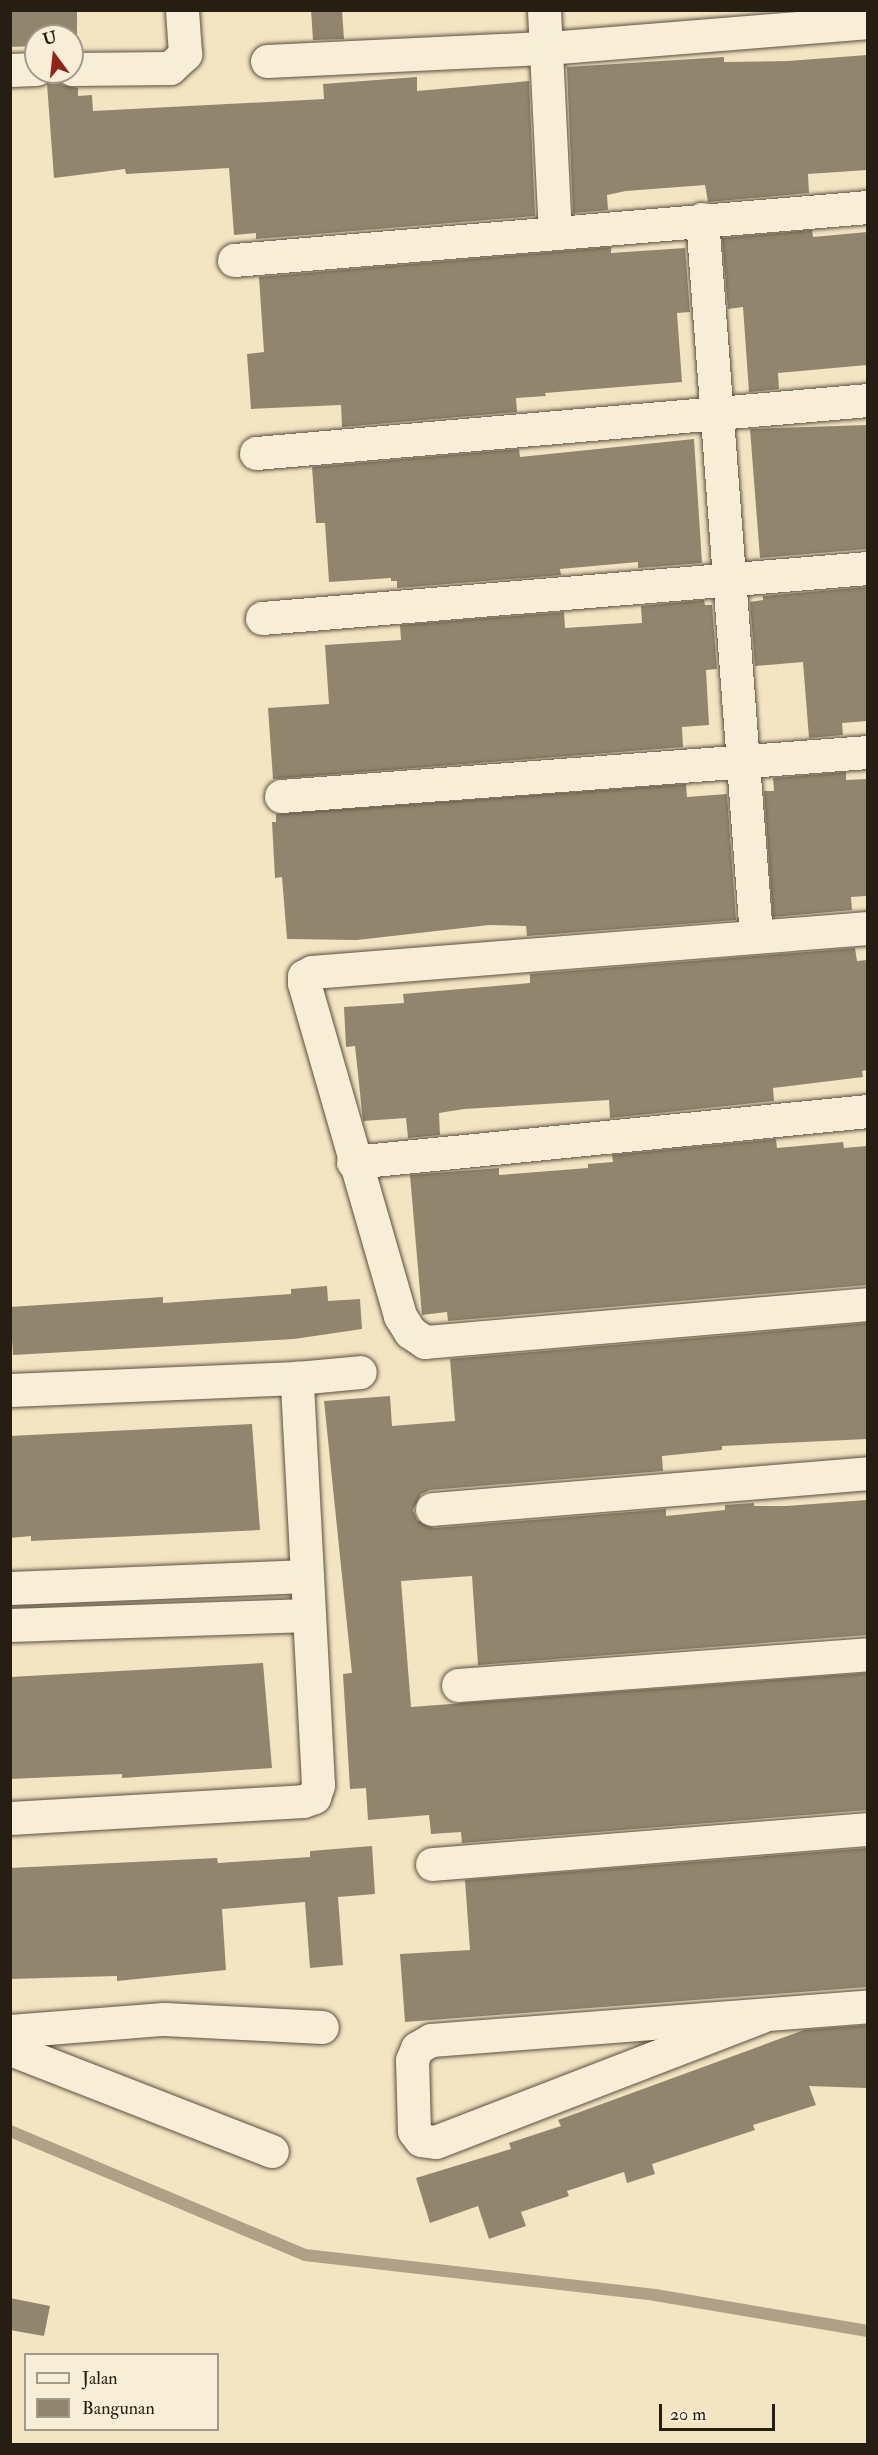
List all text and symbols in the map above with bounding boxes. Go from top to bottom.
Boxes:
north arrow [24,24,84,84]
text: U [41,27,59,50]
legend [24,2353,219,2431]
text: Jalan [82,2367,118,2390]
scale bar [662,2392,778,2430]
text: Bangunan [82,2397,155,2420]
text: 20 m [670,2403,706,2426]

